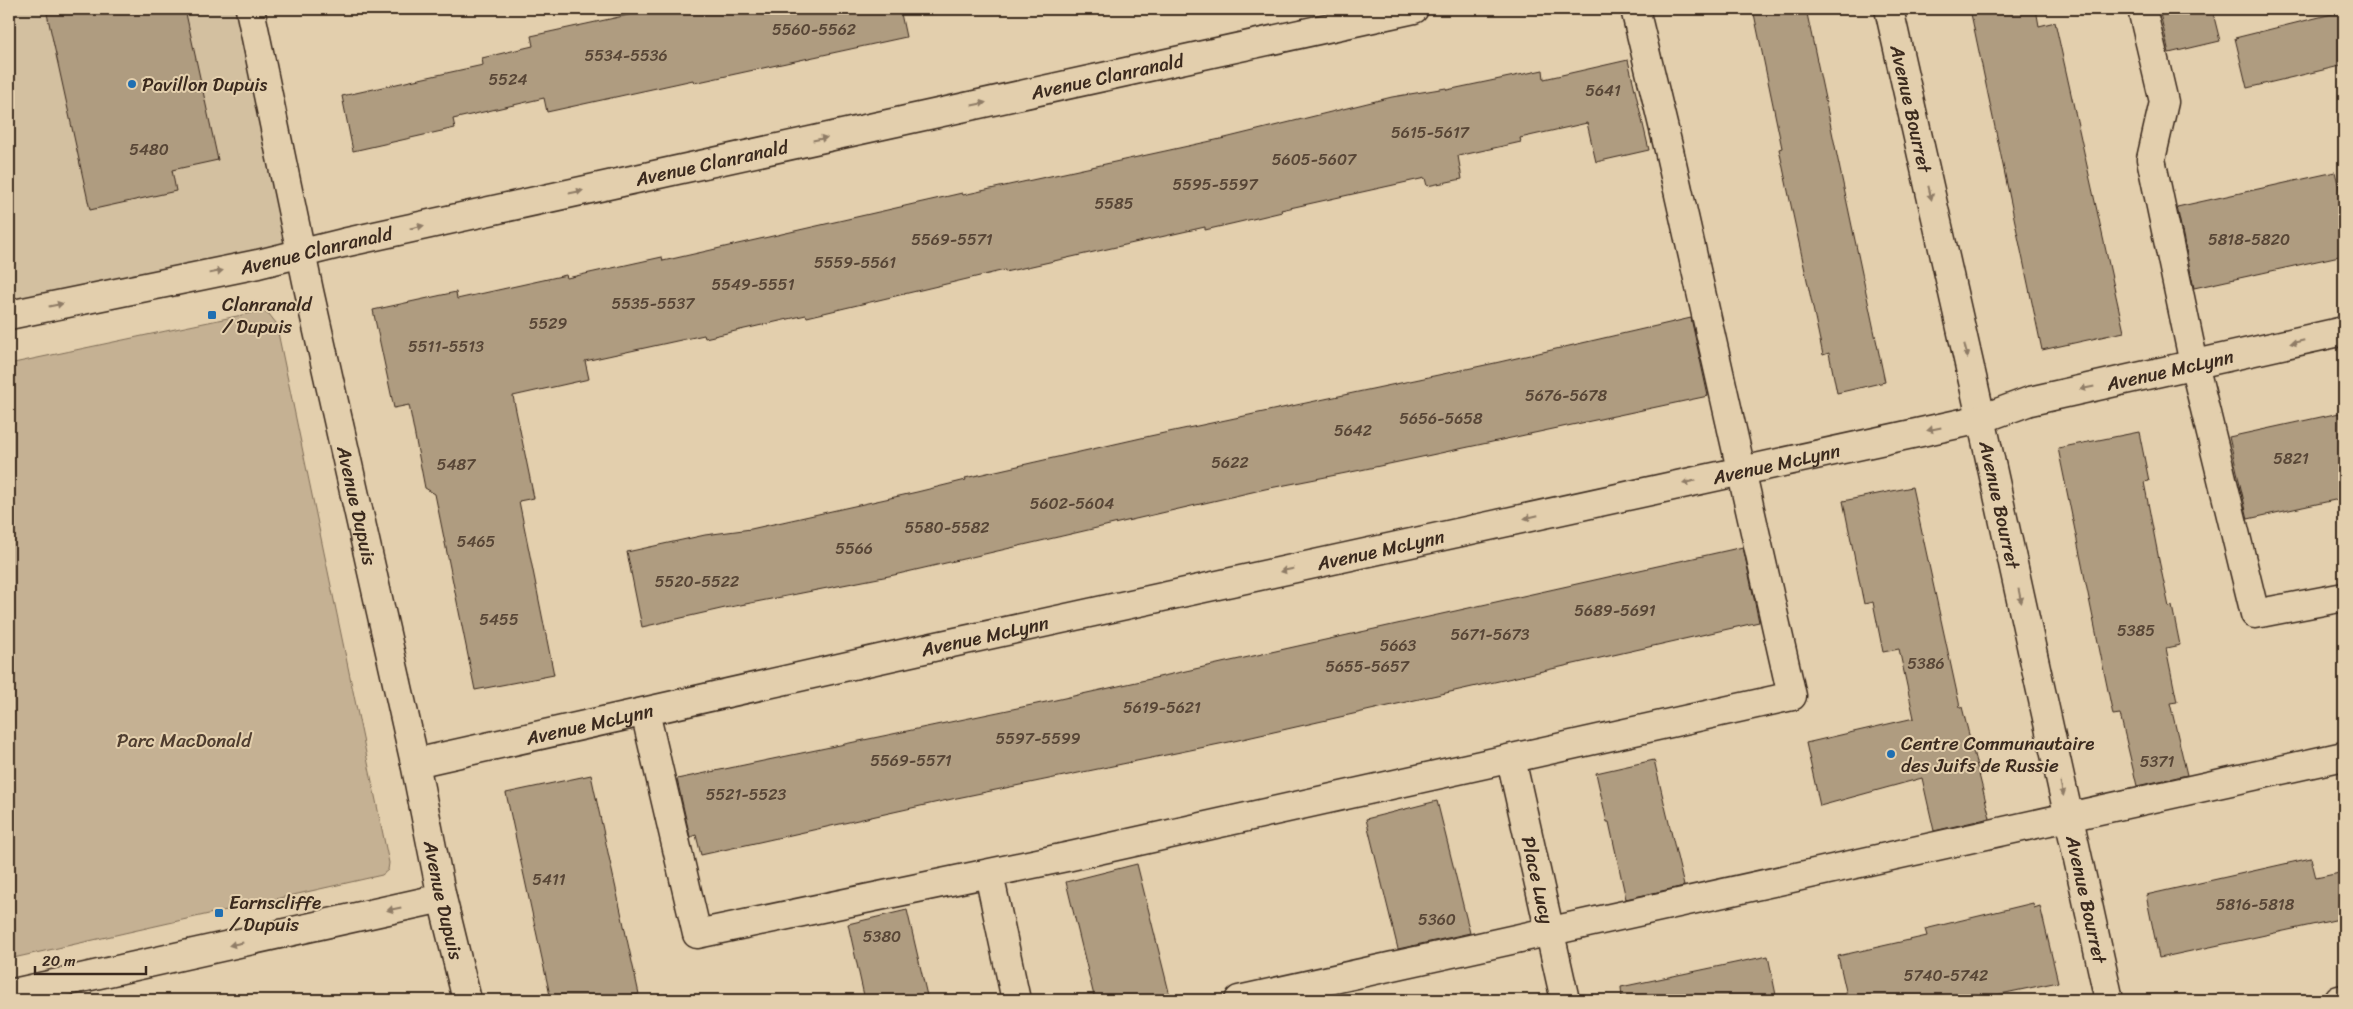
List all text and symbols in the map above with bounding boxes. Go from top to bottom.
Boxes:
house number: 5560-5562 [772,15,856,44]
house number: 5534-5536 [584,41,668,70]
street label: Avenue Bourret [1881,41,1942,177]
street label: Avenue Clanranald [1027,43,1188,109]
house number: 5524 [489,65,527,94]
place label: Pavillon Dupuis [142,68,268,101]
house number: 5641 [1585,76,1621,105]
marker: Pavillon Dupuis [126,78,138,90]
one-way arrow [971,100,986,108]
house number: 5615-5617 [1391,118,1470,147]
street label: Avenue Clanranald [631,130,792,195]
one-way arrow [812,134,828,142]
house number: 5480 [129,135,169,164]
house number: 5605-5607 [1272,145,1357,174]
house number: 5595-5597 [1172,170,1258,199]
one-way arrow [1927,185,1935,201]
one-way arrow [568,188,583,196]
house number: 5585 [1095,189,1134,218]
street label: Avenue Clanranald [236,216,396,284]
one-way arrow [409,222,425,230]
house number: 5569-5571 [911,225,993,254]
house number: 5818-5820 [2208,225,2290,254]
house number: 5559-5561 [814,248,896,277]
one-way arrow [208,268,224,276]
house number: 5549-5551 [712,270,795,299]
place label: Clanranald / Dupuis [222,288,314,343]
house number: 5535-5537 [611,289,695,318]
one-way arrow [49,301,64,309]
marker: Clanranald / Dupuis [206,309,218,321]
house number: 5529 [529,309,567,338]
house number: 5511-5513 [408,332,484,361]
one-way arrow [2289,338,2304,346]
street label: Avenue McLynn [2102,340,2237,400]
one-way arrow [1963,344,1971,360]
house number: 5676-5678 [1525,381,1607,410]
one-way arrow [2079,384,2094,392]
house number: 5656-5658 [1399,404,1483,433]
house number: 5642 [1334,416,1372,445]
one-way arrow [1925,426,1941,434]
street label: Avenue McLynn [1708,434,1843,494]
street label: Avenue Bourret [1970,437,2030,573]
street label: Avenue Dupuis [328,442,387,569]
house number: 5821 [2273,444,2309,473]
house number: 5622 [1211,448,1249,477]
house number: 5487 [437,450,476,479]
one-way arrow [1681,478,1697,486]
house number: 5602-5604 [1030,489,1114,518]
house number: 5580-5582 [904,513,990,542]
one-way arrow [1523,513,1538,521]
street label: Avenue McLynn [1313,520,1448,580]
house number: 5465 [457,527,496,556]
house number: 5566 [835,534,873,563]
house number: 5520-5522 [655,567,739,596]
one-way arrow [1278,567,1294,575]
one-way arrow [2016,588,2024,603]
house number: 5689-5691 [1574,596,1656,625]
house number: 5455 [479,605,519,634]
street label: Avenue McLynn [917,606,1052,666]
house number: 5385 [2117,616,2155,645]
house number: 5671-5673 [1450,620,1530,649]
house number: 5663 [1380,631,1417,660]
house number: 5386 [1907,649,1945,678]
house number: 5655-5657 [1325,652,1410,681]
house number: 5619-5621 [1123,693,1201,722]
street label: Avenue McLynn [522,694,657,754]
park label: Parc MacDonald [117,724,253,757]
house number: 5597-5599 [995,724,1081,753]
place label: Centre Communautaire des Juifs de Russie [1901,727,2094,782]
house number: 5569-5571 [870,746,952,775]
house number: 5371 [2140,747,2174,776]
marker: Centre Communautaire des Juifs de Russie [1885,748,1897,760]
house number: 5521-5523 [706,780,787,809]
one-way arrow [2058,781,2066,797]
street label: Avenue Bourret [2057,831,2117,968]
street label: Place Lucy [1512,833,1564,927]
street label: Avenue Dupuis [414,837,473,964]
house number: 5411 [532,865,566,894]
place label: Earnscliffe / Dupuis [229,886,321,941]
house number: 5816-5818 [2216,890,2295,919]
one-way arrow [386,905,402,913]
house number: 5360 [1418,905,1456,934]
marker: Earnscliffe / Dupuis [213,907,225,919]
house number: 5380 [863,922,901,951]
one-way arrow [227,940,243,948]
scale bar [35,944,146,976]
text: 20 m [42,948,76,974]
house number: 5740-5742 [1904,961,1988,990]

